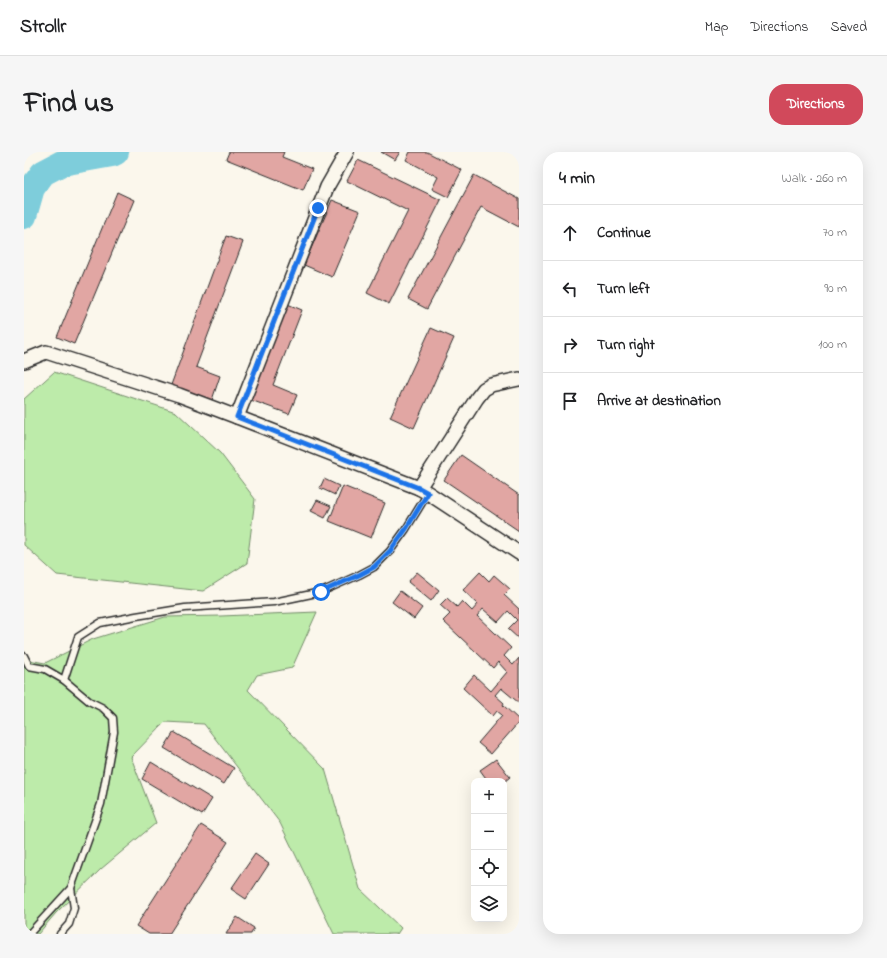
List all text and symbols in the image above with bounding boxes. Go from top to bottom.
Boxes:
text: Strollr [20,14,66,41]
text: Map [705,17,728,38]
text: Directions [750,17,808,38]
text: Saved [830,17,867,38]
text: Find us [24,84,114,125]
button: Directions [769,84,863,125]
text: 4 min [559,166,595,191]
text: Walk · 260 m [782,169,847,188]
route end [309,199,327,217]
icon: ahead [559,222,581,244]
text: Continue [597,222,651,244]
text: 70 m [823,223,847,242]
icon: left [559,278,581,300]
text: Turn left [597,278,650,300]
text: 90 m [824,279,847,298]
icon: right [559,334,581,356]
text: Turn right [597,334,655,356]
text: 100 m [818,335,847,354]
icon: arrive [559,390,581,412]
text: Arrive at destination [597,390,721,412]
route start [312,583,330,601]
map controls [471,778,507,922]
button: + [471,778,507,814]
button: − [471,814,507,850]
button: locate [471,850,507,886]
button: layers [471,886,507,922]

